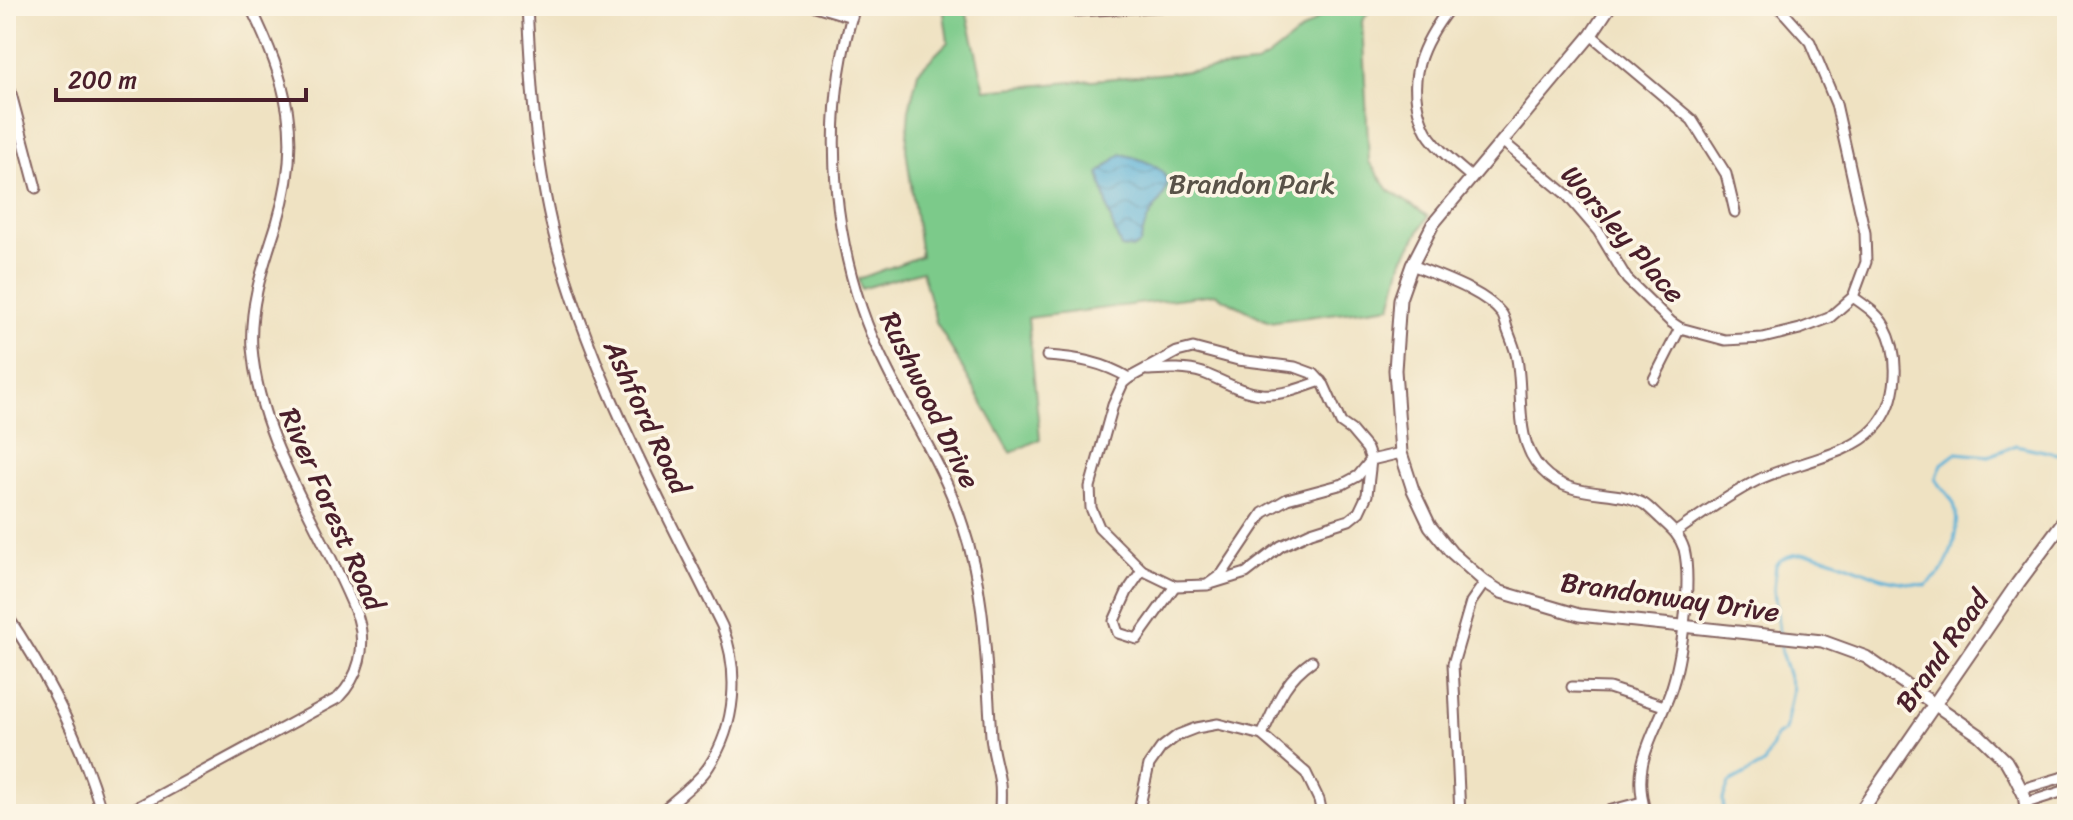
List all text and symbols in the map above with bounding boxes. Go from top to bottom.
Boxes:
scale bar [56,52,306,102]
text: 200 m [68,59,137,101]
street label: Worsley Place [1548,153,1698,315]
park label: Brandon Park [1168,159,1336,208]
street label: Rushwood Drive [866,303,994,497]
street label: Ashford Road [589,331,705,505]
street label: River Forest Road [265,399,400,621]
street label: Brandonway Drive [1557,557,1783,637]
street label: Brand Road [1882,578,2004,723]

